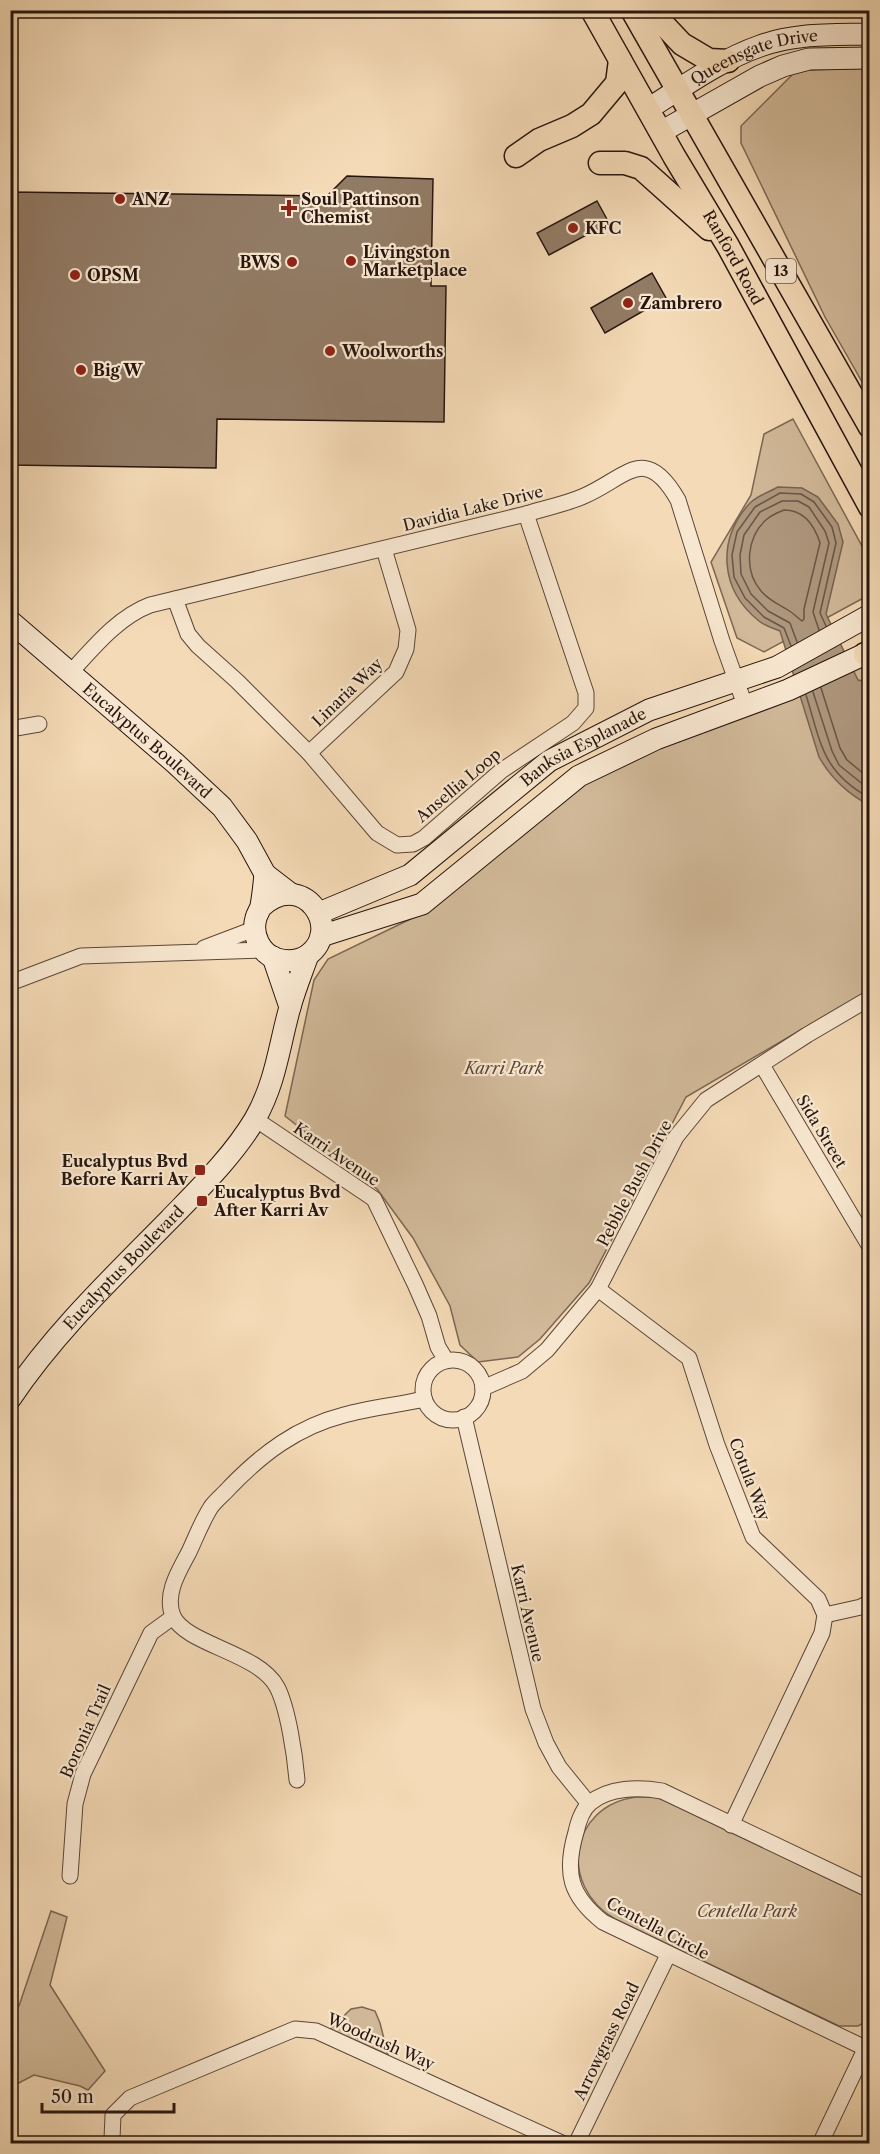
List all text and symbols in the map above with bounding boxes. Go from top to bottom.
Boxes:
street label: Queensgate Drive [687,25,818,89]
place label: ANZ [131,189,170,209]
place label: Soul Pattinson Chemist [301,189,420,227]
marker: ANZ [113,192,127,206]
marker: Soul Pattinson Chemist [282,201,296,215]
street label: Ranford Road [699,206,768,308]
place label: KFC [585,218,621,238]
marker: KFC [566,221,580,235]
place label: Livingston Marketplace [363,242,467,280]
place label: BWS [239,252,280,272]
marker: Livingston Marketplace [344,254,358,268]
marker: BWS [285,255,299,269]
road number: 13 [766,259,796,283]
place label: OPSM [87,265,139,285]
marker: OPSM [68,268,82,282]
place label: Zambrero [640,293,722,313]
marker: Zambrero [621,296,635,310]
place label: Woolworths [341,341,443,361]
marker: Woolworths [323,344,337,358]
place label: Big W [93,360,143,380]
marker: Big W [74,363,88,377]
street label: Davidia Lake Drive [401,481,545,535]
street label: Linaria Way [308,653,387,731]
street label: Eucalyptus Boulevard [79,678,216,803]
street label: Banksia Esplanade [516,703,649,790]
street label: Ansellia Loop [411,744,505,827]
park label: Karri Park [462,1058,544,1078]
street label: Sida Street [792,1091,852,1172]
street label: Pebble Bush Drive [592,1116,676,1250]
street label: Karri Avenue [290,1118,384,1190]
place label: Eucalyptus Bvd Before Karri Av [61,1151,189,1189]
marker: Eucalyptus Bvd Before Karri Av [193,1163,207,1177]
place label: Eucalyptus Bvd After Karri Av [213,1182,341,1220]
marker: Eucalyptus Bvd After Karri Av [195,1194,209,1208]
street label: Eucalyptus Boulevard [59,1201,188,1334]
street label: Cotula Way [725,1435,775,1524]
street label: Karri Avenue [507,1562,549,1664]
street label: Boronia Trail [56,1681,115,1781]
street label: Centella Circle [603,1892,713,1964]
park label: Centella Park [697,1901,798,1921]
street label: Arrowgrass Road [568,1979,643,2104]
street label: Woodrush Way [323,2008,439,2074]
scale bar [42,2076,174,2114]
text: 50 m [51,2086,94,2108]

